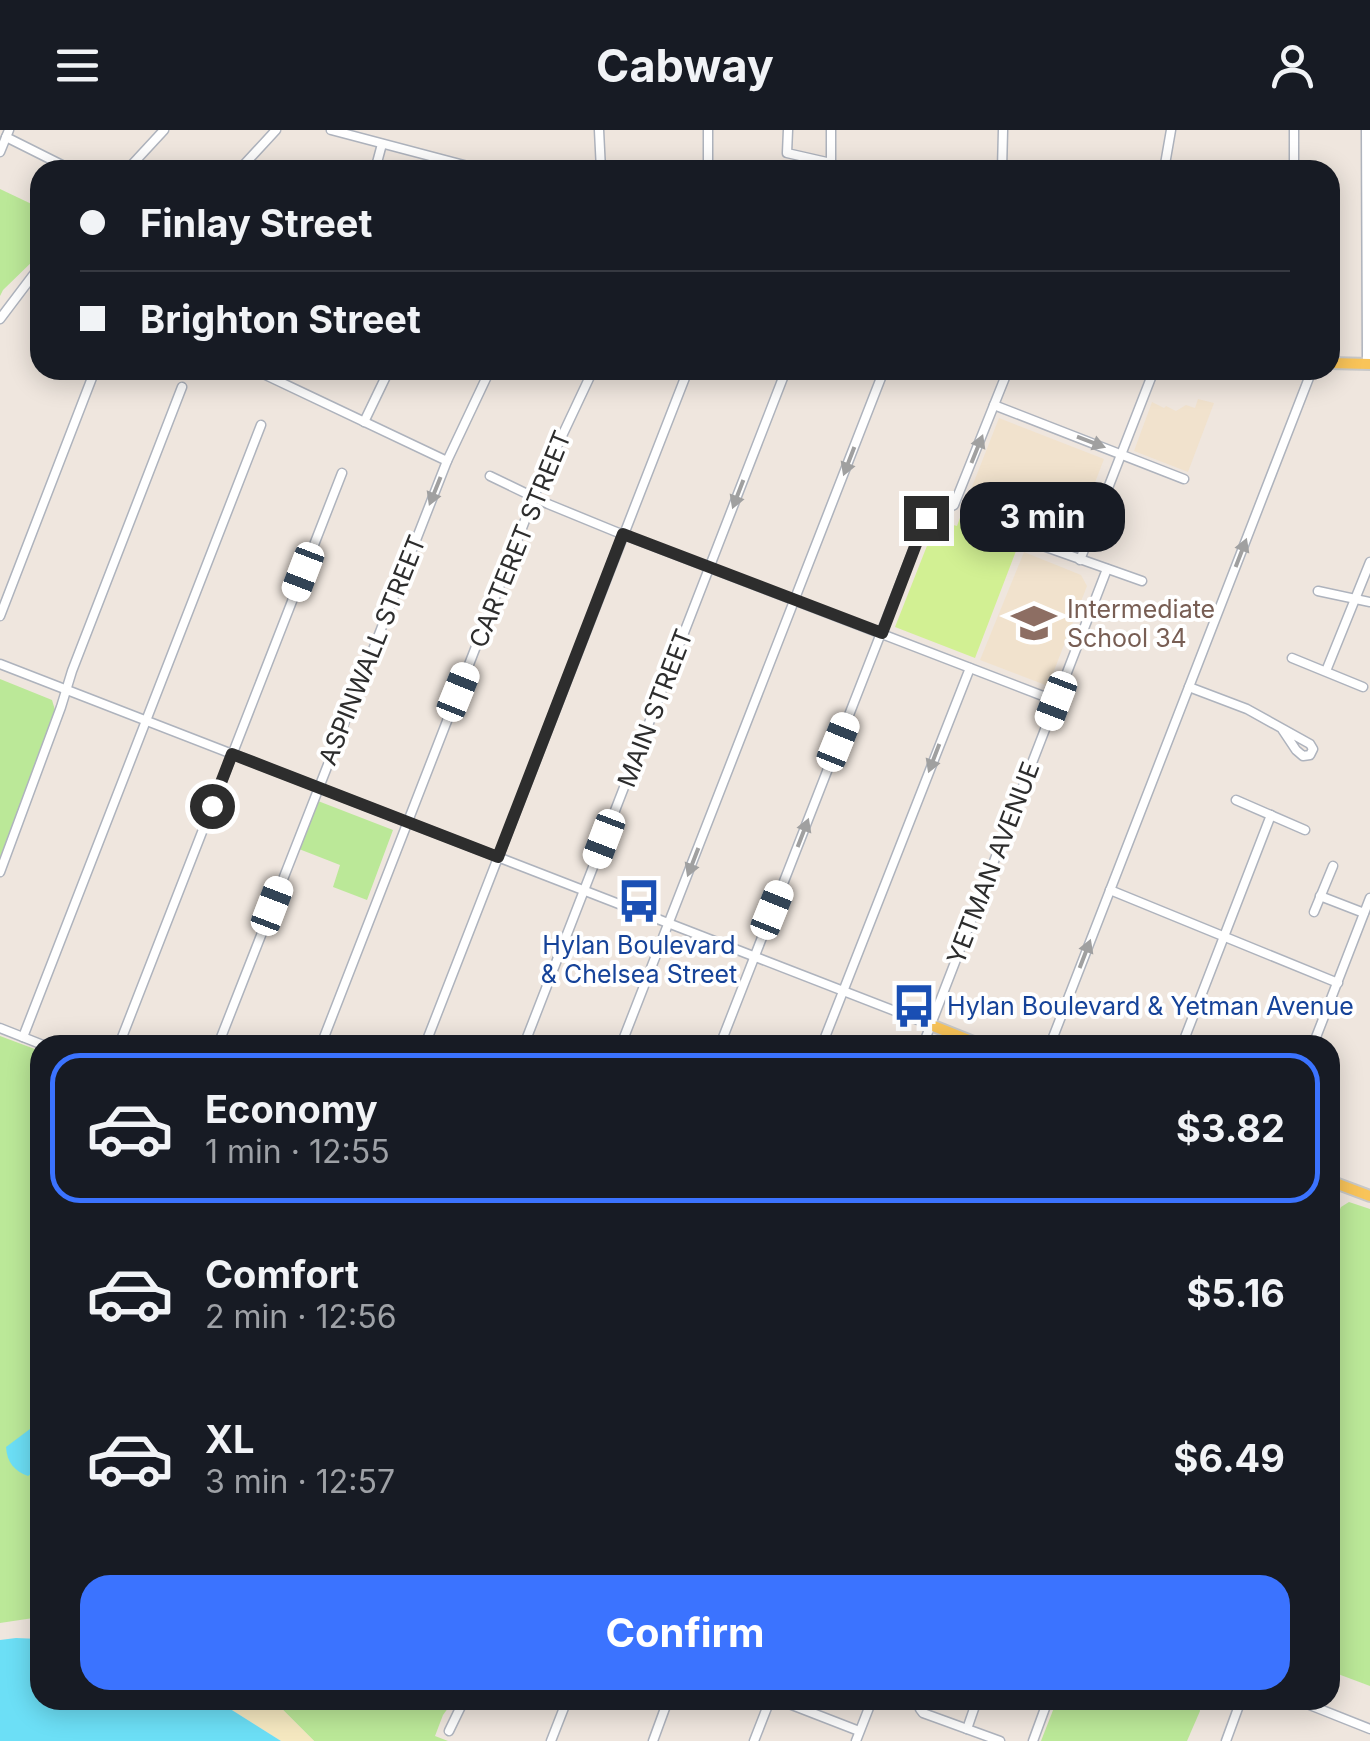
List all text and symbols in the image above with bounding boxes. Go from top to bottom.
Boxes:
icon: menu [50,38,105,93]
text: Cabway [596,38,774,93]
icon: person [1265,38,1320,93]
text: Finlay Street [140,200,372,246]
text: Brighton Street [140,296,421,342]
street label: CARTERET STREET [463,426,577,652]
one-way arrow [969,434,985,464]
one-way arrow [1076,434,1106,450]
one-way arrow [840,446,856,476]
one-way arrow [427,476,443,506]
one-way arrow [730,479,745,509]
callout: 3 min [961,483,1126,553]
route end [904,496,949,541]
text: 3 min [999,497,1086,536]
street label: ASPINWALL STREET [312,531,432,769]
one-way arrow [1234,538,1249,568]
car [278,539,328,605]
place label: Intermediate School 34 [1067,594,1215,653]
school or university icon: Intermediate School 34 [1010,599,1058,647]
street label: MAIN STREET [611,625,699,791]
car [433,659,483,725]
car [1031,668,1081,734]
car [813,709,863,775]
one-way arrow [926,744,942,774]
street label: YETMAN AVENUE [941,758,1045,968]
route start [190,784,235,829]
car [579,806,629,872]
one-way arrow [795,818,811,848]
one-way arrow [684,847,700,877]
car [247,873,297,939]
bus stop icon: Hylan Boulevard & Chelsea Street [615,877,663,925]
car [747,877,797,943]
place label: Hylan Boulevard & Chelsea Street [541,930,737,989]
one-way arrow [1078,939,1093,969]
bus stop icon: Hylan Boulevard & Yetman Avenue [890,982,938,1030]
place label: Hylan Boulevard & Yetman Avenue [947,991,1354,1021]
icon: car [85,1083,175,1173]
text: Economy [205,1086,378,1132]
text: $3.82 [1176,1105,1285,1151]
text: 1 min · 12:55 [205,1132,390,1171]
icon: car [85,1248,175,1338]
text: Comfort [205,1251,359,1297]
text: $5.16 [1186,1270,1285,1316]
text: 2 min · 12:56 [205,1297,396,1336]
icon: car [85,1413,175,1503]
text: XL [205,1416,255,1462]
text: $6.49 [1174,1435,1285,1481]
text: 3 min · 12:57 [205,1462,395,1501]
button: Confirm [80,1575,1290,1690]

